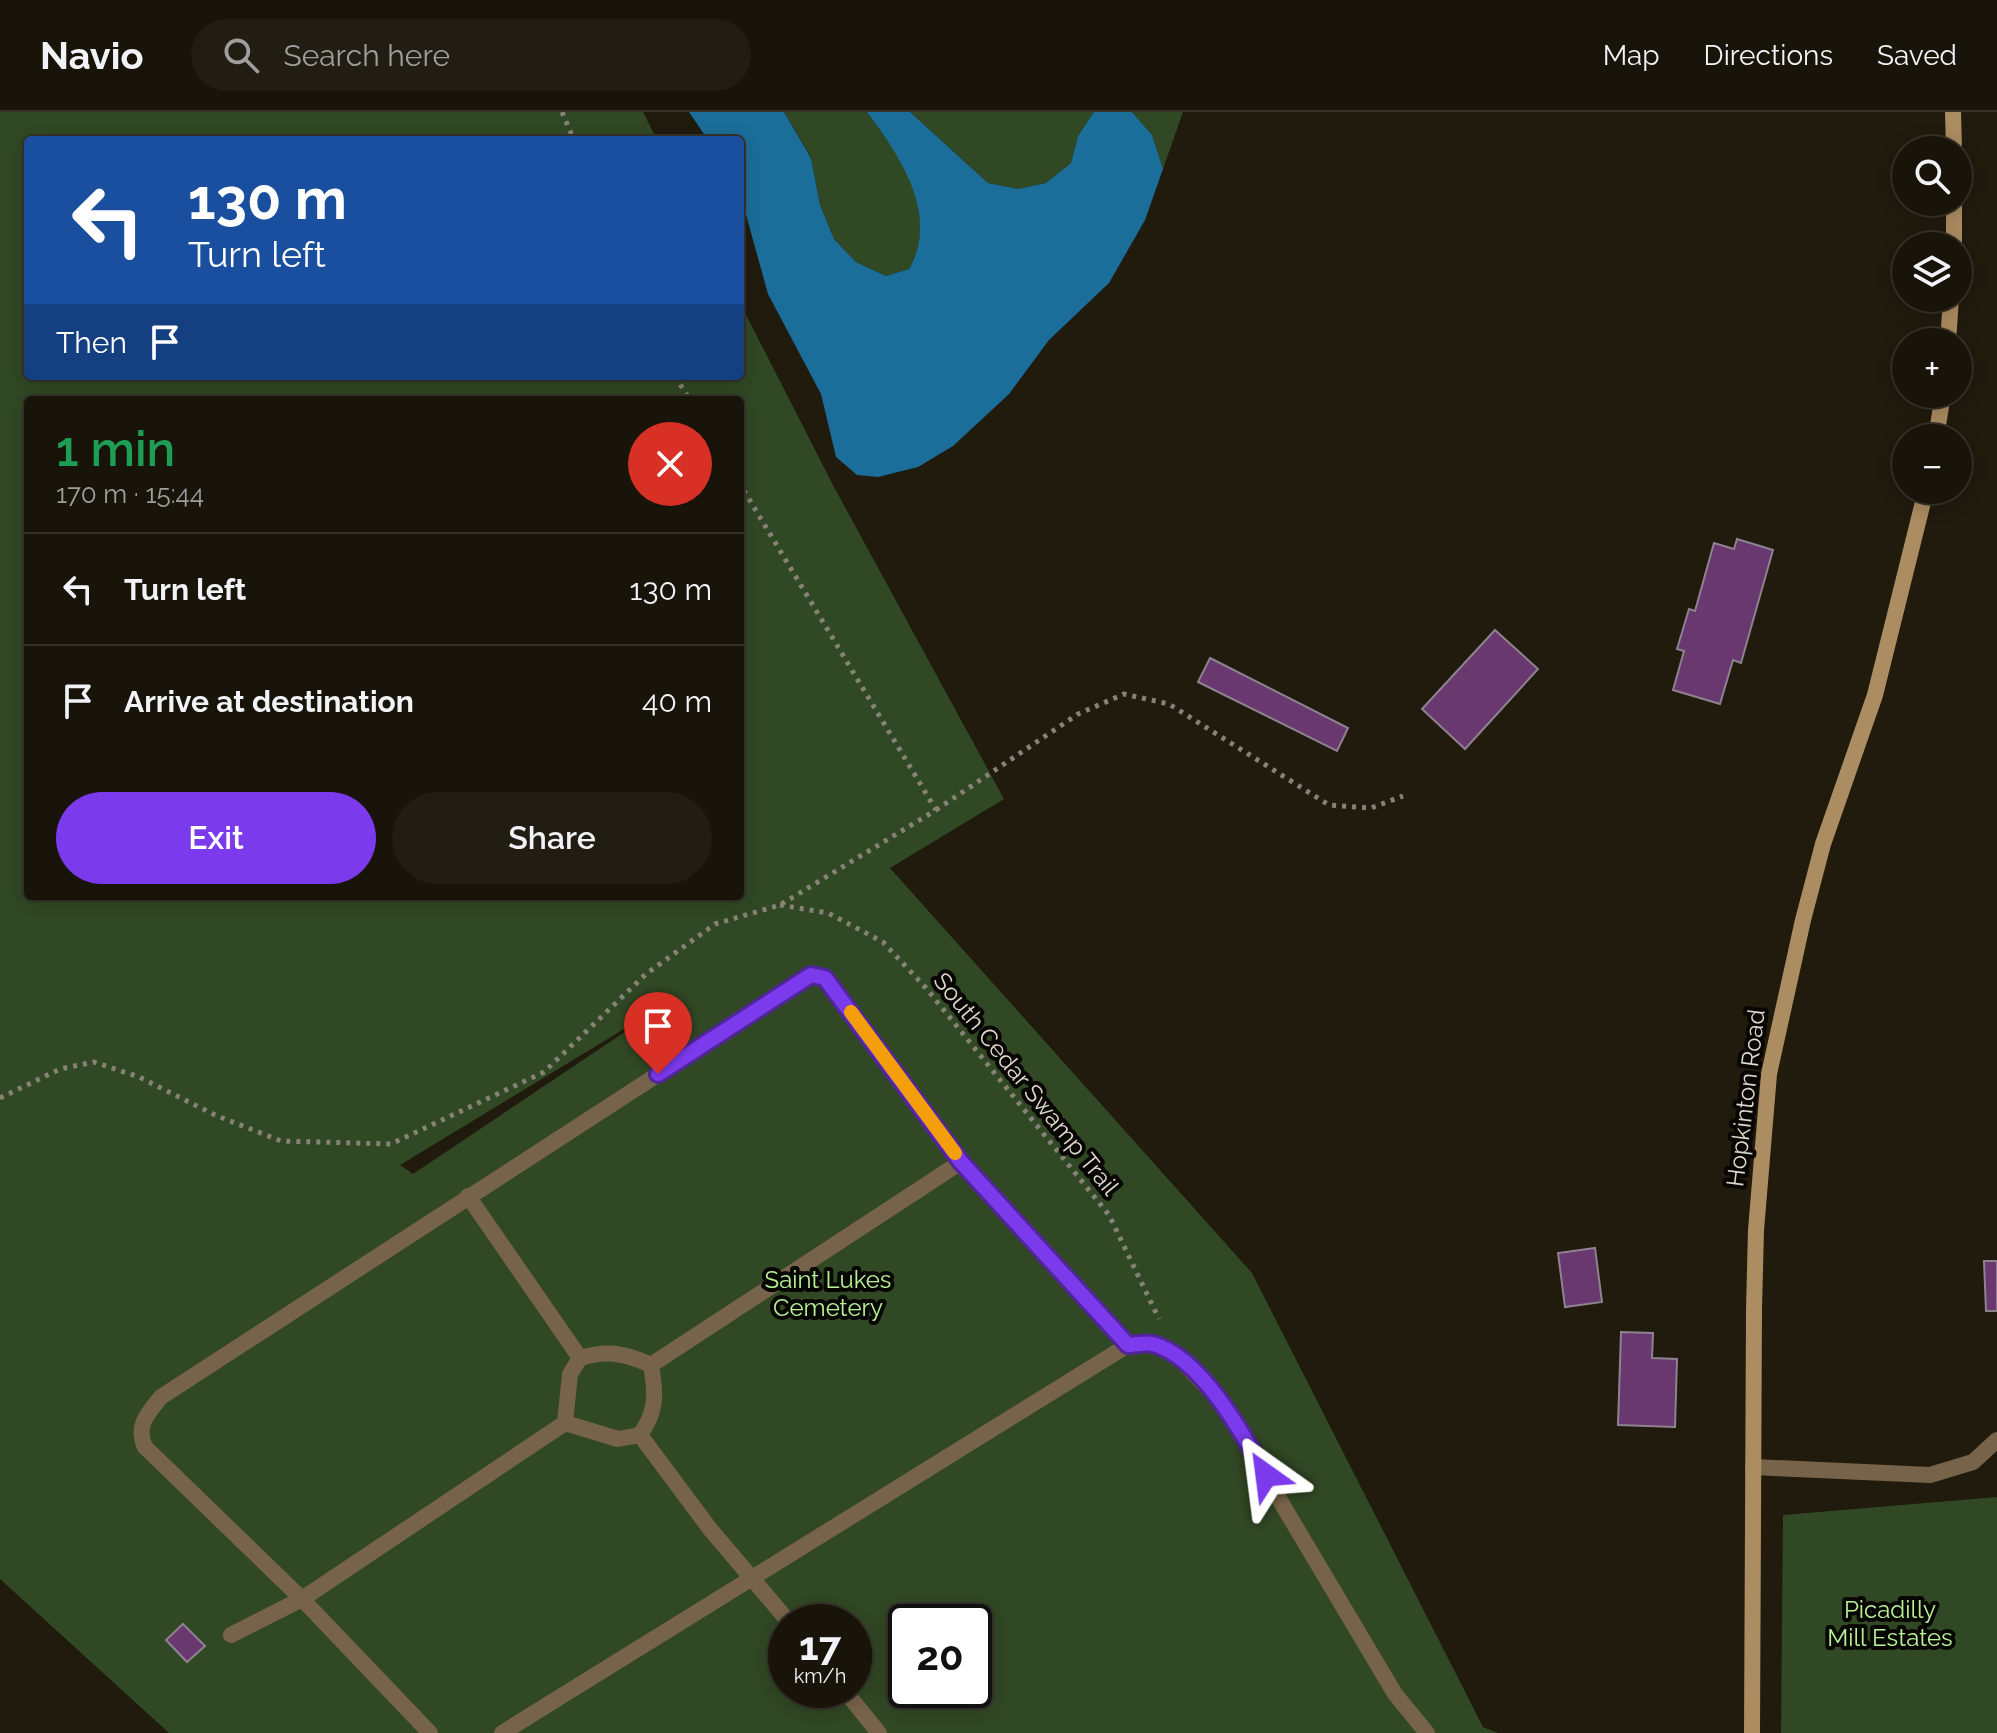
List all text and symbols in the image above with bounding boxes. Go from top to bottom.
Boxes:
search box [191,19,751,91]
text: Navio [40,33,143,78]
icon: search [219,33,263,77]
text: Search here [283,38,450,73]
text: Map [1603,39,1660,72]
text: Directions [1704,39,1833,72]
text: Saved [1877,39,1957,72]
map controls [1892,136,1972,504]
button: search [1892,136,1972,216]
text: 130 m [188,166,347,232]
icon: left [56,168,160,272]
button: layers [1892,232,1972,312]
text: Turn left [188,233,326,275]
icon: arrive [143,320,187,364]
text: Then [56,325,127,360]
button: + [1892,328,1972,408]
text: 1 min [56,421,175,477]
button: close [628,422,712,506]
button: − [1892,424,1972,504]
text: 170 m · 15:44 [56,479,204,509]
icon: left [56,567,100,611]
text: Turn left [124,572,246,607]
text: 130 m [630,572,712,607]
icon: arrive [56,679,100,723]
text: Arrive at destination [124,684,414,719]
text: 40 m [642,684,712,719]
button: Exit [56,792,376,884]
button: Share [392,792,712,884]
street label: South Cedar Swamp Trail [928,966,1126,1201]
pin [624,992,692,1074]
icon: arrive [636,1004,680,1048]
street label: Hopkinton Road [1720,1008,1771,1188]
park label: Saint Lukes Cemetery [765,1265,891,1322]
position arrow [1224,1433,1308,1517]
park label: Picadilly Mill Estates [1827,1595,1953,1652]
speed limit sign: 20 [888,1604,992,1708]
text: 17 [799,1622,841,1669]
text: km/h [794,1664,846,1688]

